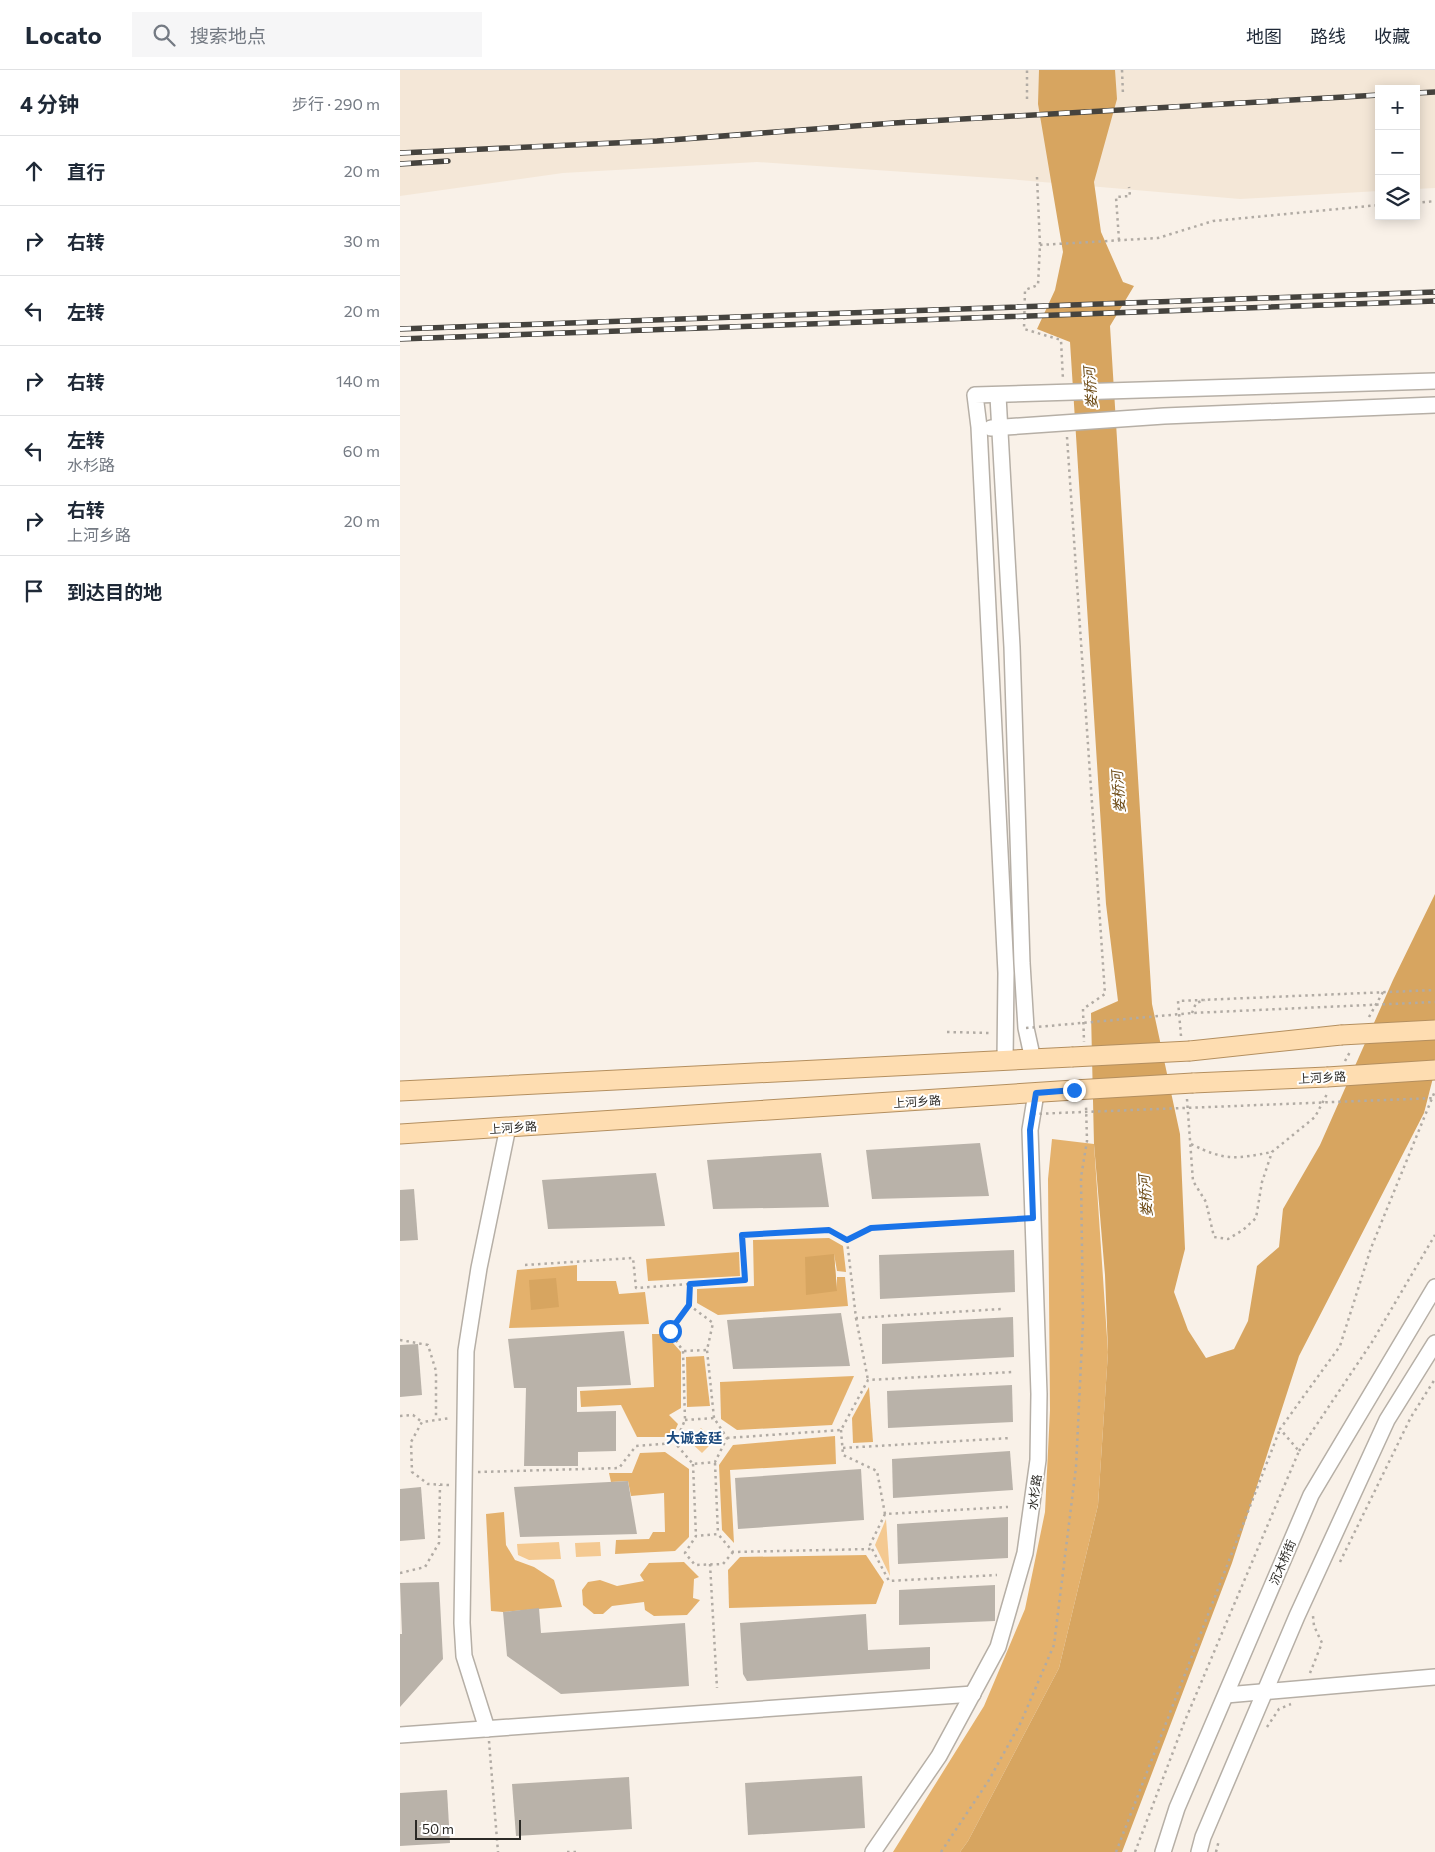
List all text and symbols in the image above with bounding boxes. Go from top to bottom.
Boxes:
search box [132,12,482,57]
text: Locato [25,20,102,49]
icon: search [150,21,178,49]
text: 搜索地点 [190,24,266,47]
text: 地图 [1246,25,1282,47]
text: 路线 [1310,25,1346,47]
text: 收藏 [1374,25,1410,47]
map controls [1375,85,1420,220]
button: + [1375,85,1420,130]
text: 4 分钟 [20,91,79,116]
text: 步行 · 290 m [292,94,380,113]
button: − [1375,130,1420,175]
icon: ahead [20,157,48,185]
text: 直行 [67,160,105,183]
text: 20 m [344,161,380,180]
button: layers [1375,175,1420,220]
icon: right [20,227,48,255]
text: 右转 [67,230,105,253]
text: 30 m [343,231,380,250]
icon: left [20,297,48,325]
text: 左转 [67,300,105,323]
text: 20 m [344,301,380,320]
water label: 娄桥河 [1080,363,1100,410]
icon: right [20,367,48,395]
text: 右转 [67,370,105,393]
text: 140 m [336,371,380,390]
text: 左转 [67,428,105,451]
icon: left [20,437,48,465]
text: 60 m [343,441,380,460]
text: 水杉路 [67,455,115,474]
text: 右转 [67,498,105,521]
icon: right [20,507,48,535]
text: 20 m [344,511,380,530]
text: 上河乡路 [67,525,131,544]
icon: arrive [20,577,48,605]
text: 到达目的地 [67,580,162,603]
water label: 娄桥河 [1108,767,1128,814]
street label: 上河乡路 [1298,1069,1346,1085]
route end [1063,1079,1086,1102]
street label: 上河乡路 [893,1092,941,1110]
street label: 上河乡路 [489,1118,537,1136]
water label: 娄桥河 [1135,1171,1155,1218]
route start [659,1320,682,1343]
district label: 大诚金廷 [666,1429,723,1446]
street label: 水杉路 [1025,1473,1043,1511]
street label: 沉木桥街 [1266,1537,1298,1587]
scale bar [415,1817,521,1840]
text: 50 m [422,1820,454,1837]

